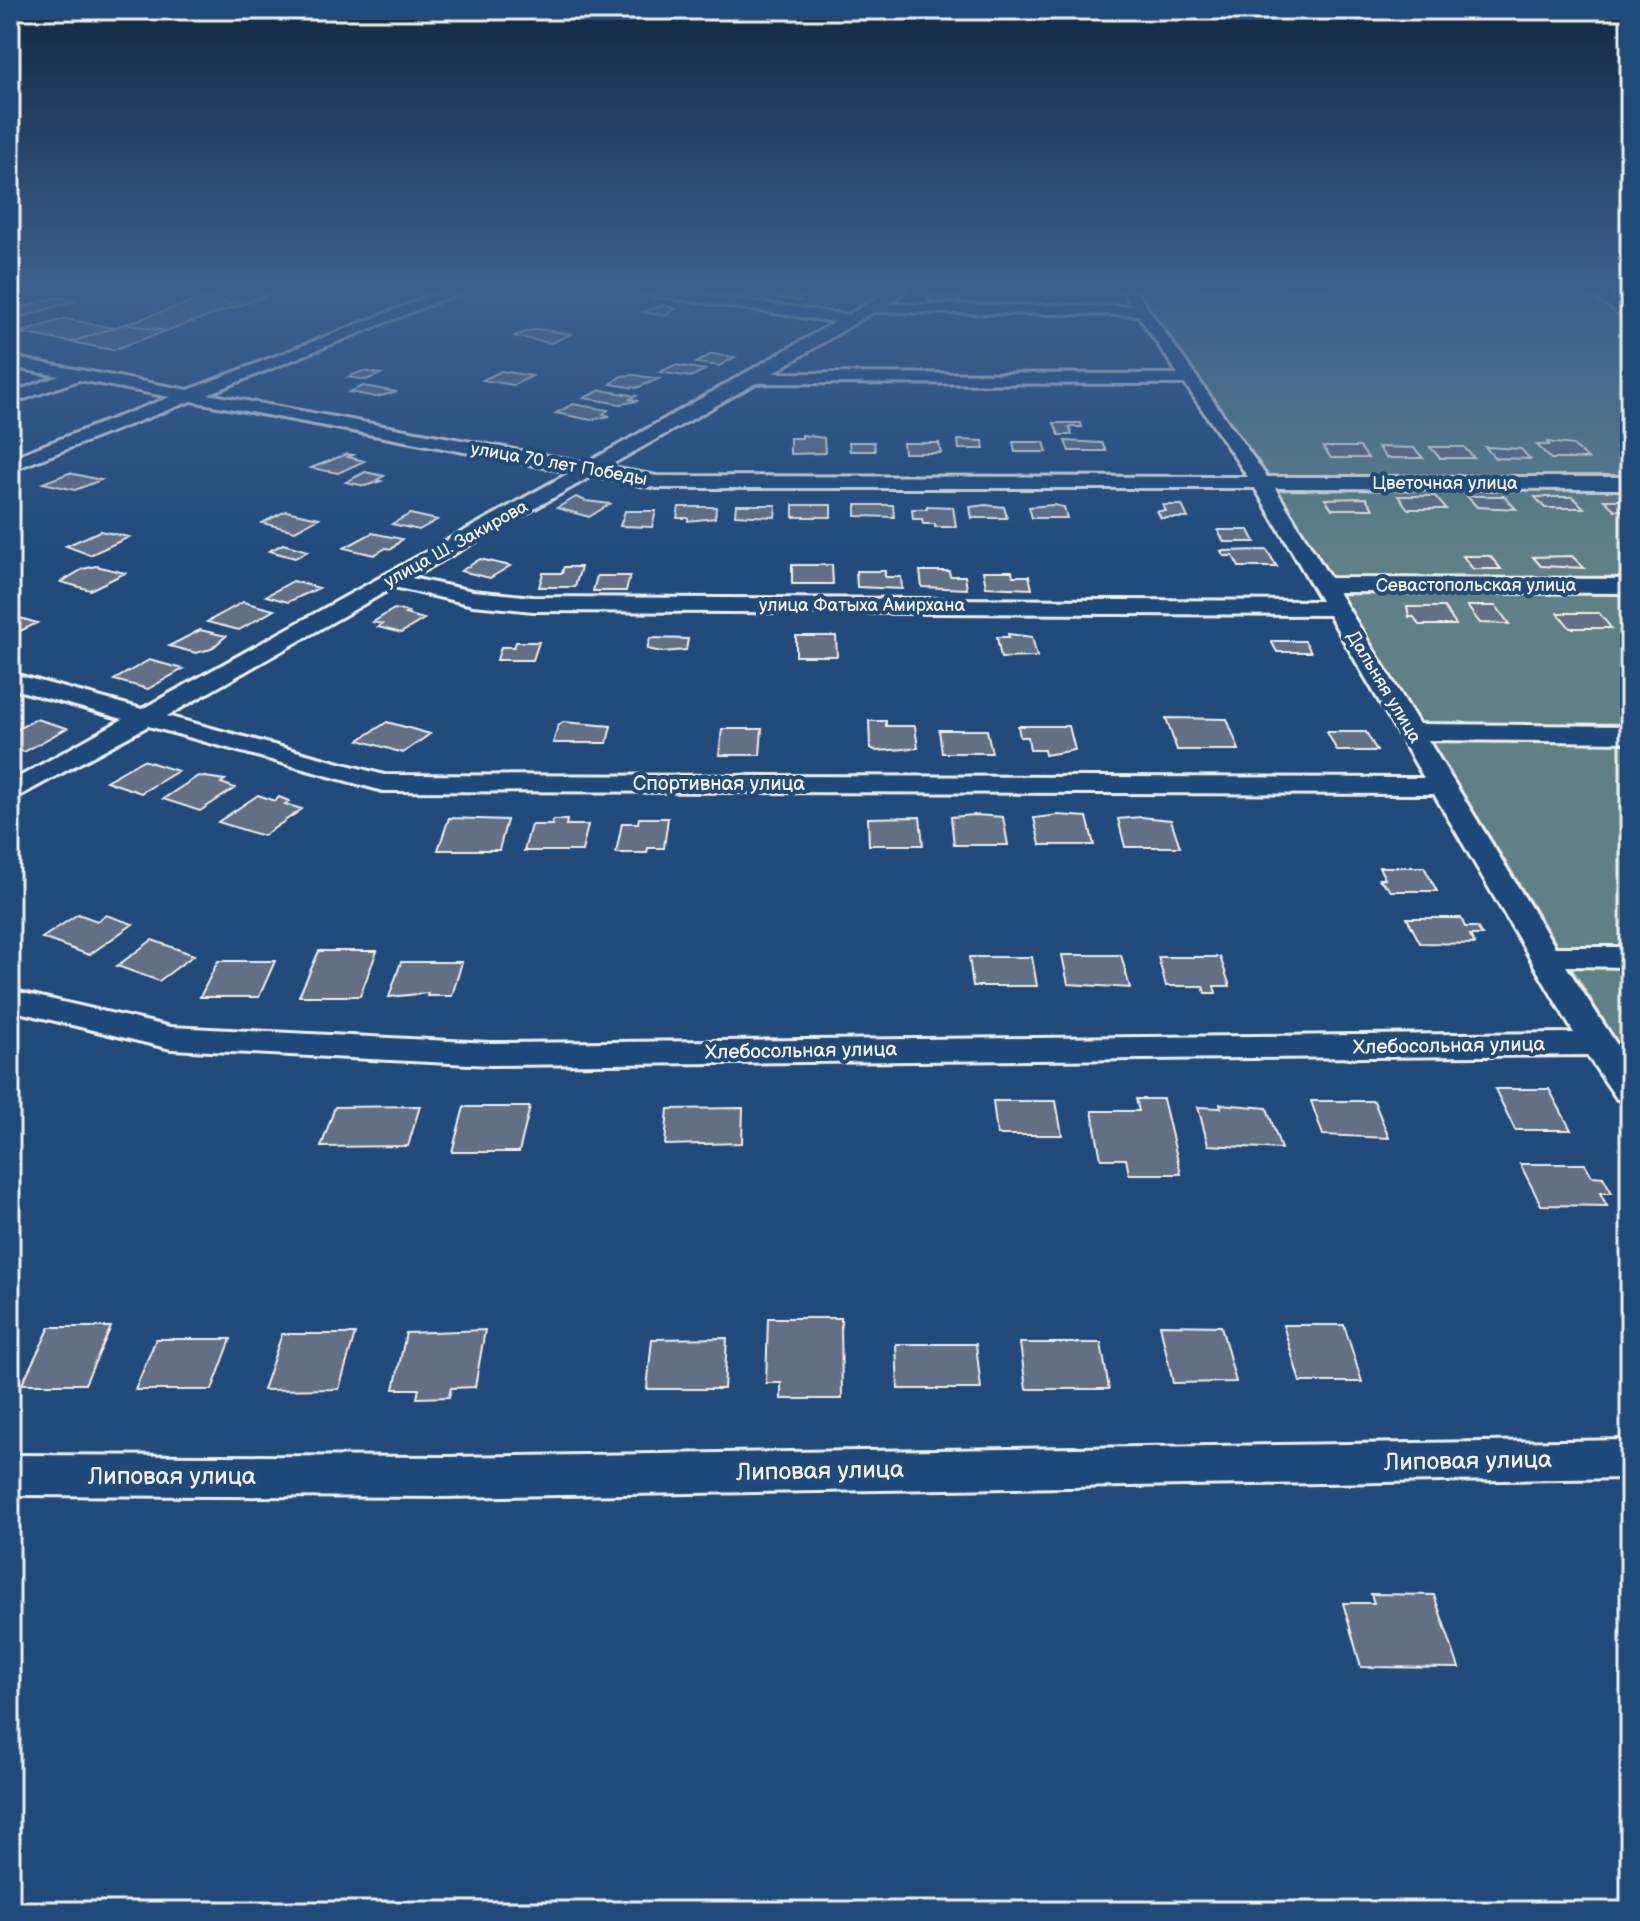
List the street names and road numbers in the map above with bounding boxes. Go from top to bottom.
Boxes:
street label: улица 70 лет Победы [469,438,649,490]
street label: Цветочная улица [1372,473,1518,494]
street label: улица Ш. Закирова [381,496,532,592]
street label: Севастопольская улица [1376,575,1577,596]
street label: улица Фатыха Амирхана [759,595,965,616]
street label: Дальняя улица [1342,627,1426,747]
street label: Спортивная улица [633,772,805,796]
street label: Хлебосольная улица [1353,1032,1546,1060]
street label: Хлебосольная улица [705,1037,898,1065]
street label: Липовая улица [1383,1445,1552,1477]
street label: Липовая улица [735,1455,904,1487]
street label: Липовая улица [87,1462,256,1491]

